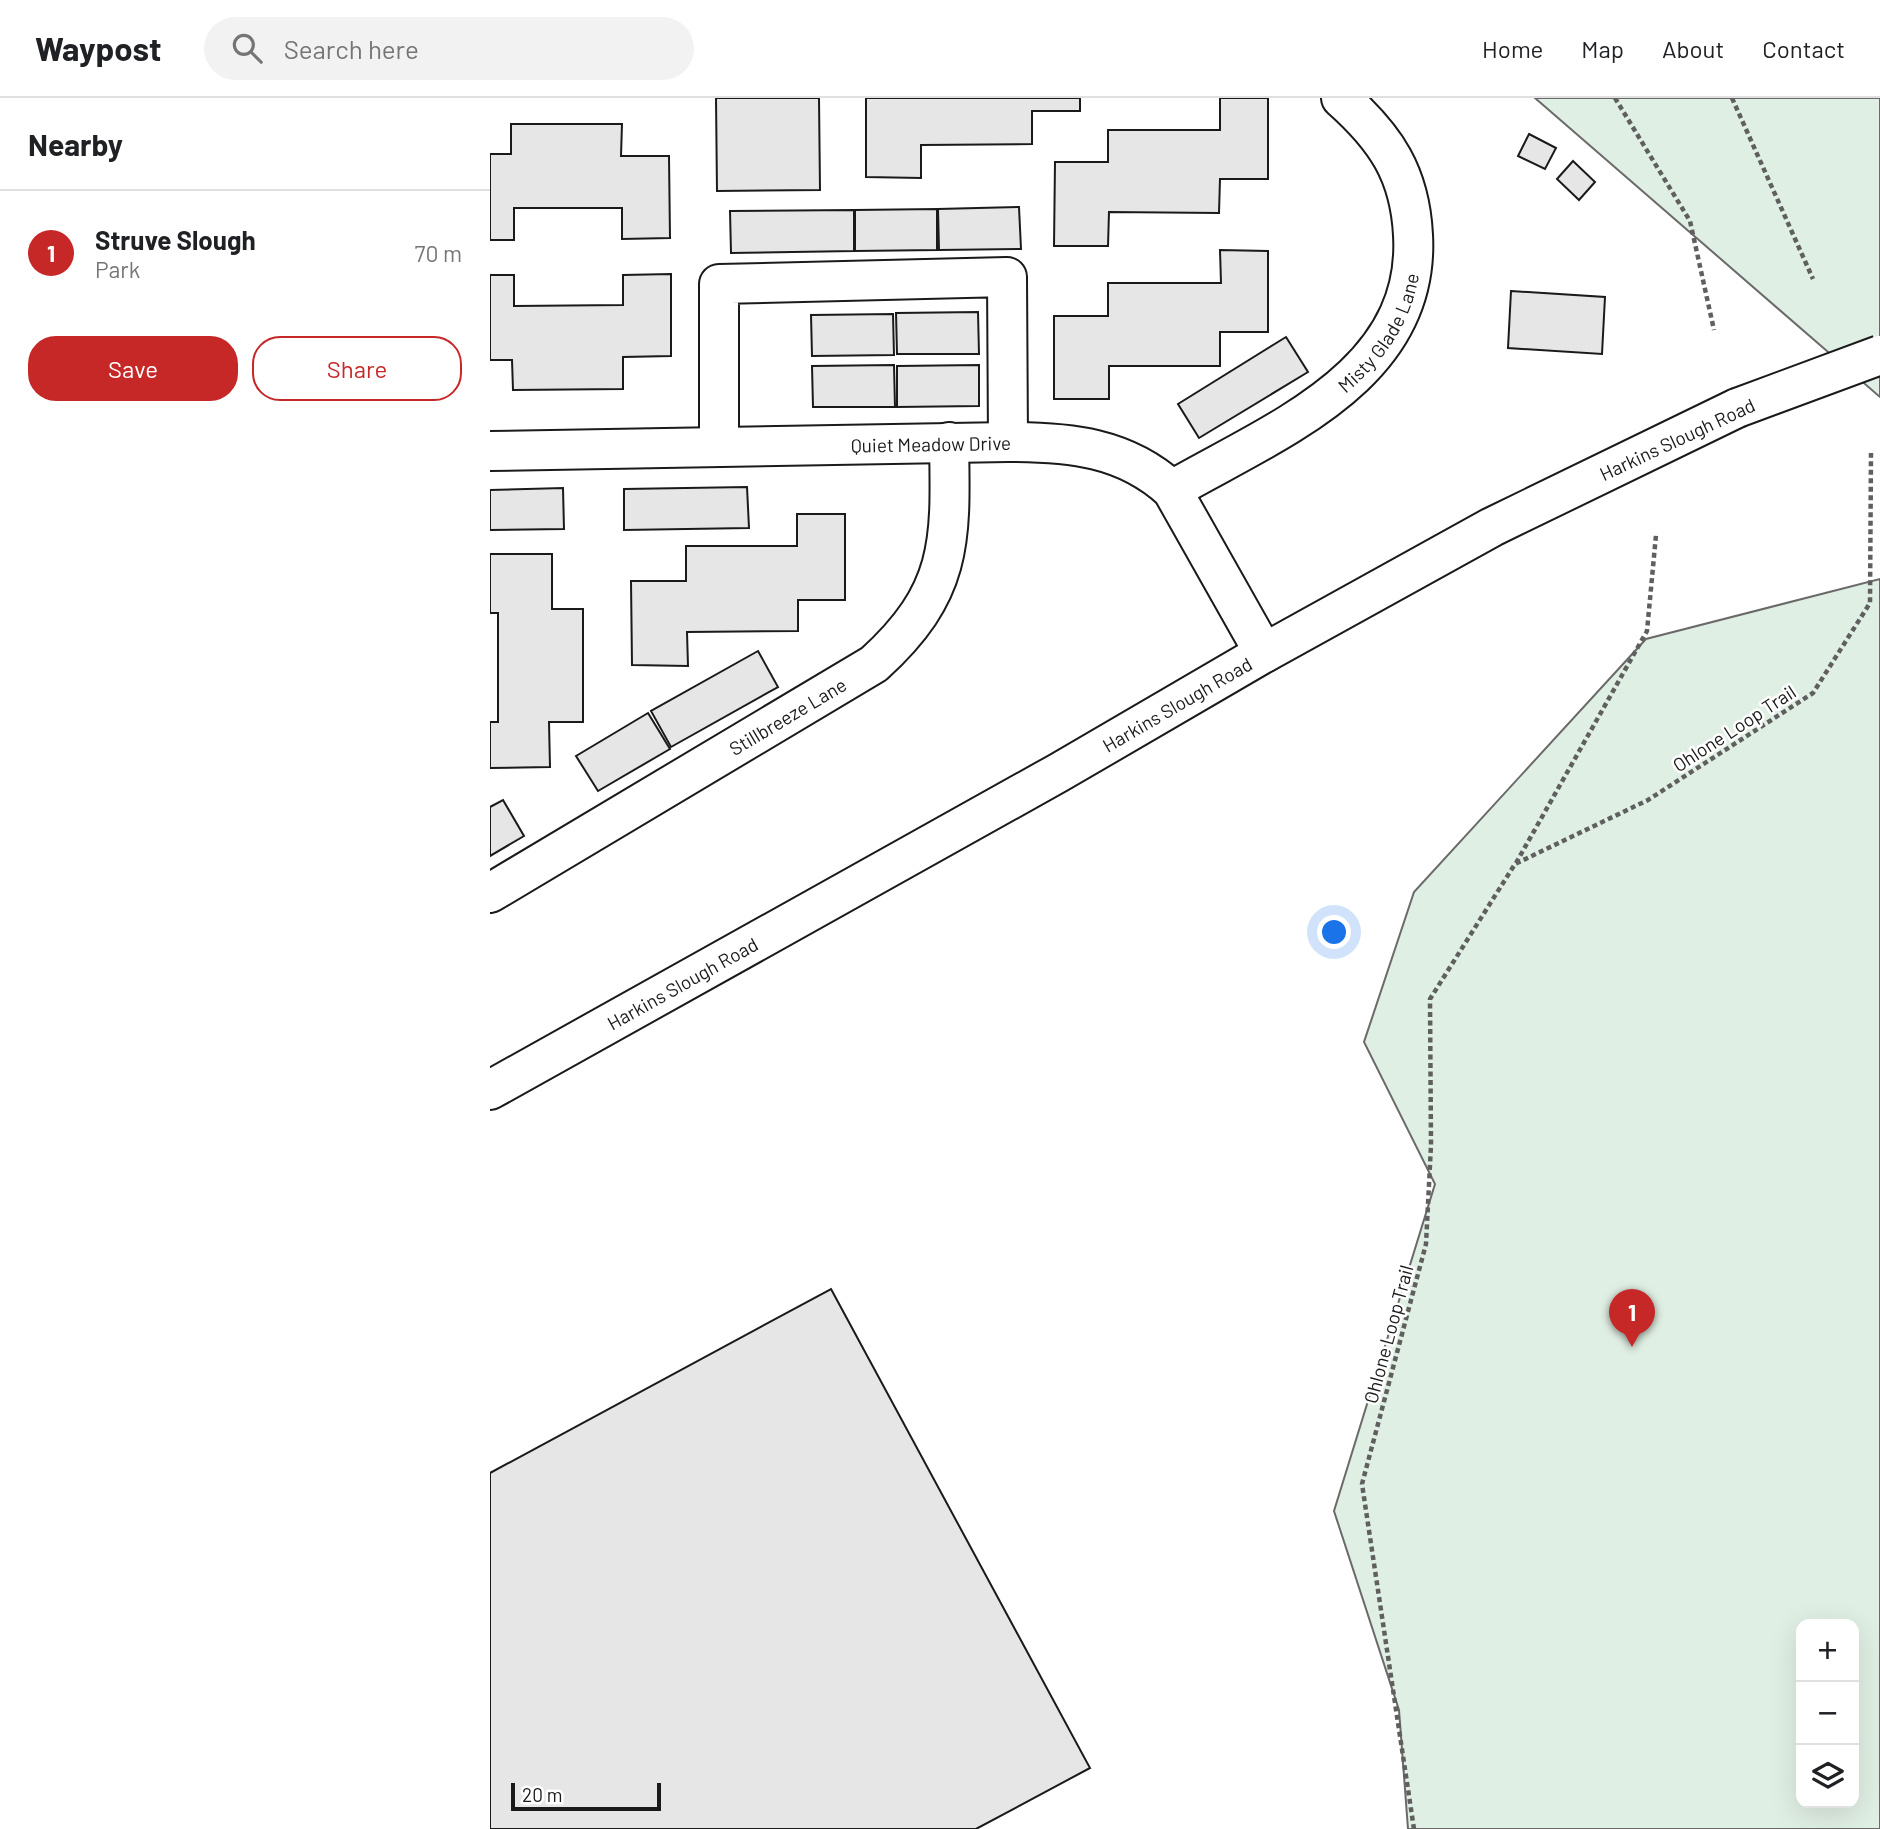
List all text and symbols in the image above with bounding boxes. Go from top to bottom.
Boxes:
search box [204,17,694,80]
text: Waypost [35,28,162,68]
icon: search [228,29,266,67]
text: Search here [284,33,419,64]
text: Home [1482,34,1543,63]
text: Map [1581,34,1624,63]
text: About [1662,34,1724,63]
text: Contact [1762,34,1845,63]
text: Nearby [28,126,123,162]
text: Struve Slough [95,224,256,255]
text: 1 [47,239,55,267]
text: 70 m [415,239,462,267]
text: Park [95,255,140,283]
street label: Misty Glade Lane [1333,271,1423,397]
button: Save [28,336,238,401]
button: Share [252,336,462,401]
street label: Harkins Slough Road [1596,393,1758,485]
street label: Quiet Meadow Drive [851,430,1011,456]
street label: Harkins Slough Road [1098,651,1256,756]
street label: Stillbreeze Lane [724,672,850,760]
street label: Ohlone Loop Trail [1668,680,1800,776]
your location [1317,915,1351,949]
street label: Harkins Slough Road [603,932,761,1034]
street label: Ohlone Loop Trail [1358,1262,1418,1406]
pin: 1 [1609,1289,1655,1347]
map controls [1796,1619,1859,1808]
button: + [1796,1619,1859,1682]
button: − [1796,1682,1859,1745]
button: layers [1796,1745,1859,1808]
scale bar [511,1780,662,1812]
text: 20 m [522,1783,562,1806]

